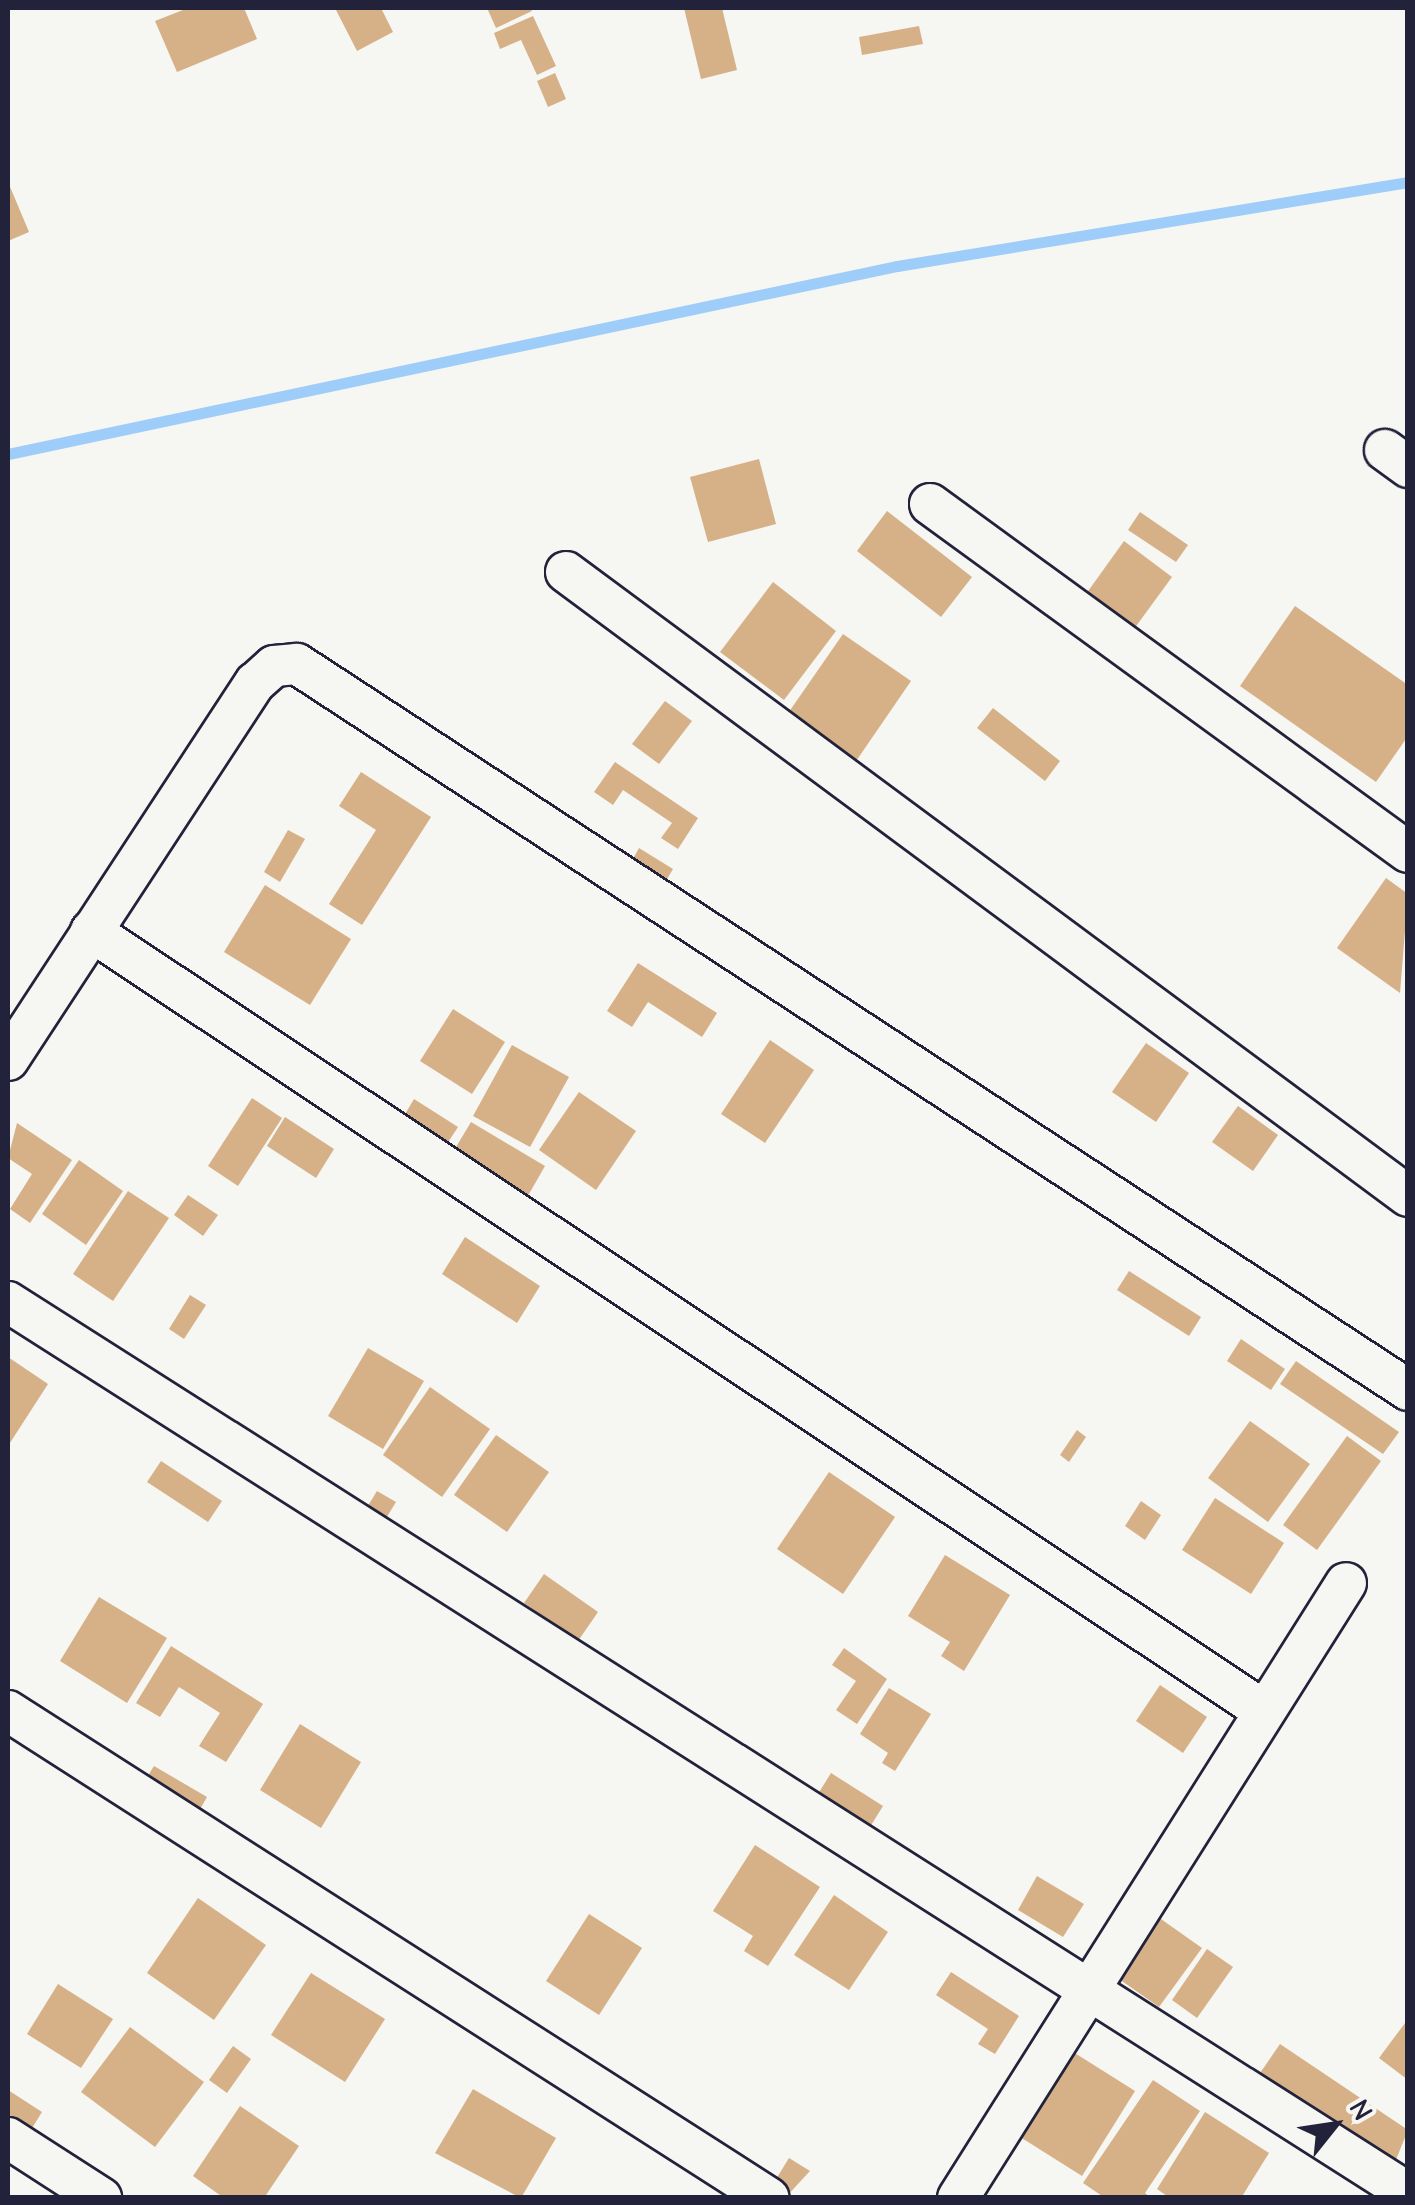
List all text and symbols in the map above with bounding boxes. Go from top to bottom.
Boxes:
north arrow [1285,2075,1385,2175]
text: N [1343,2094,1379,2126]

